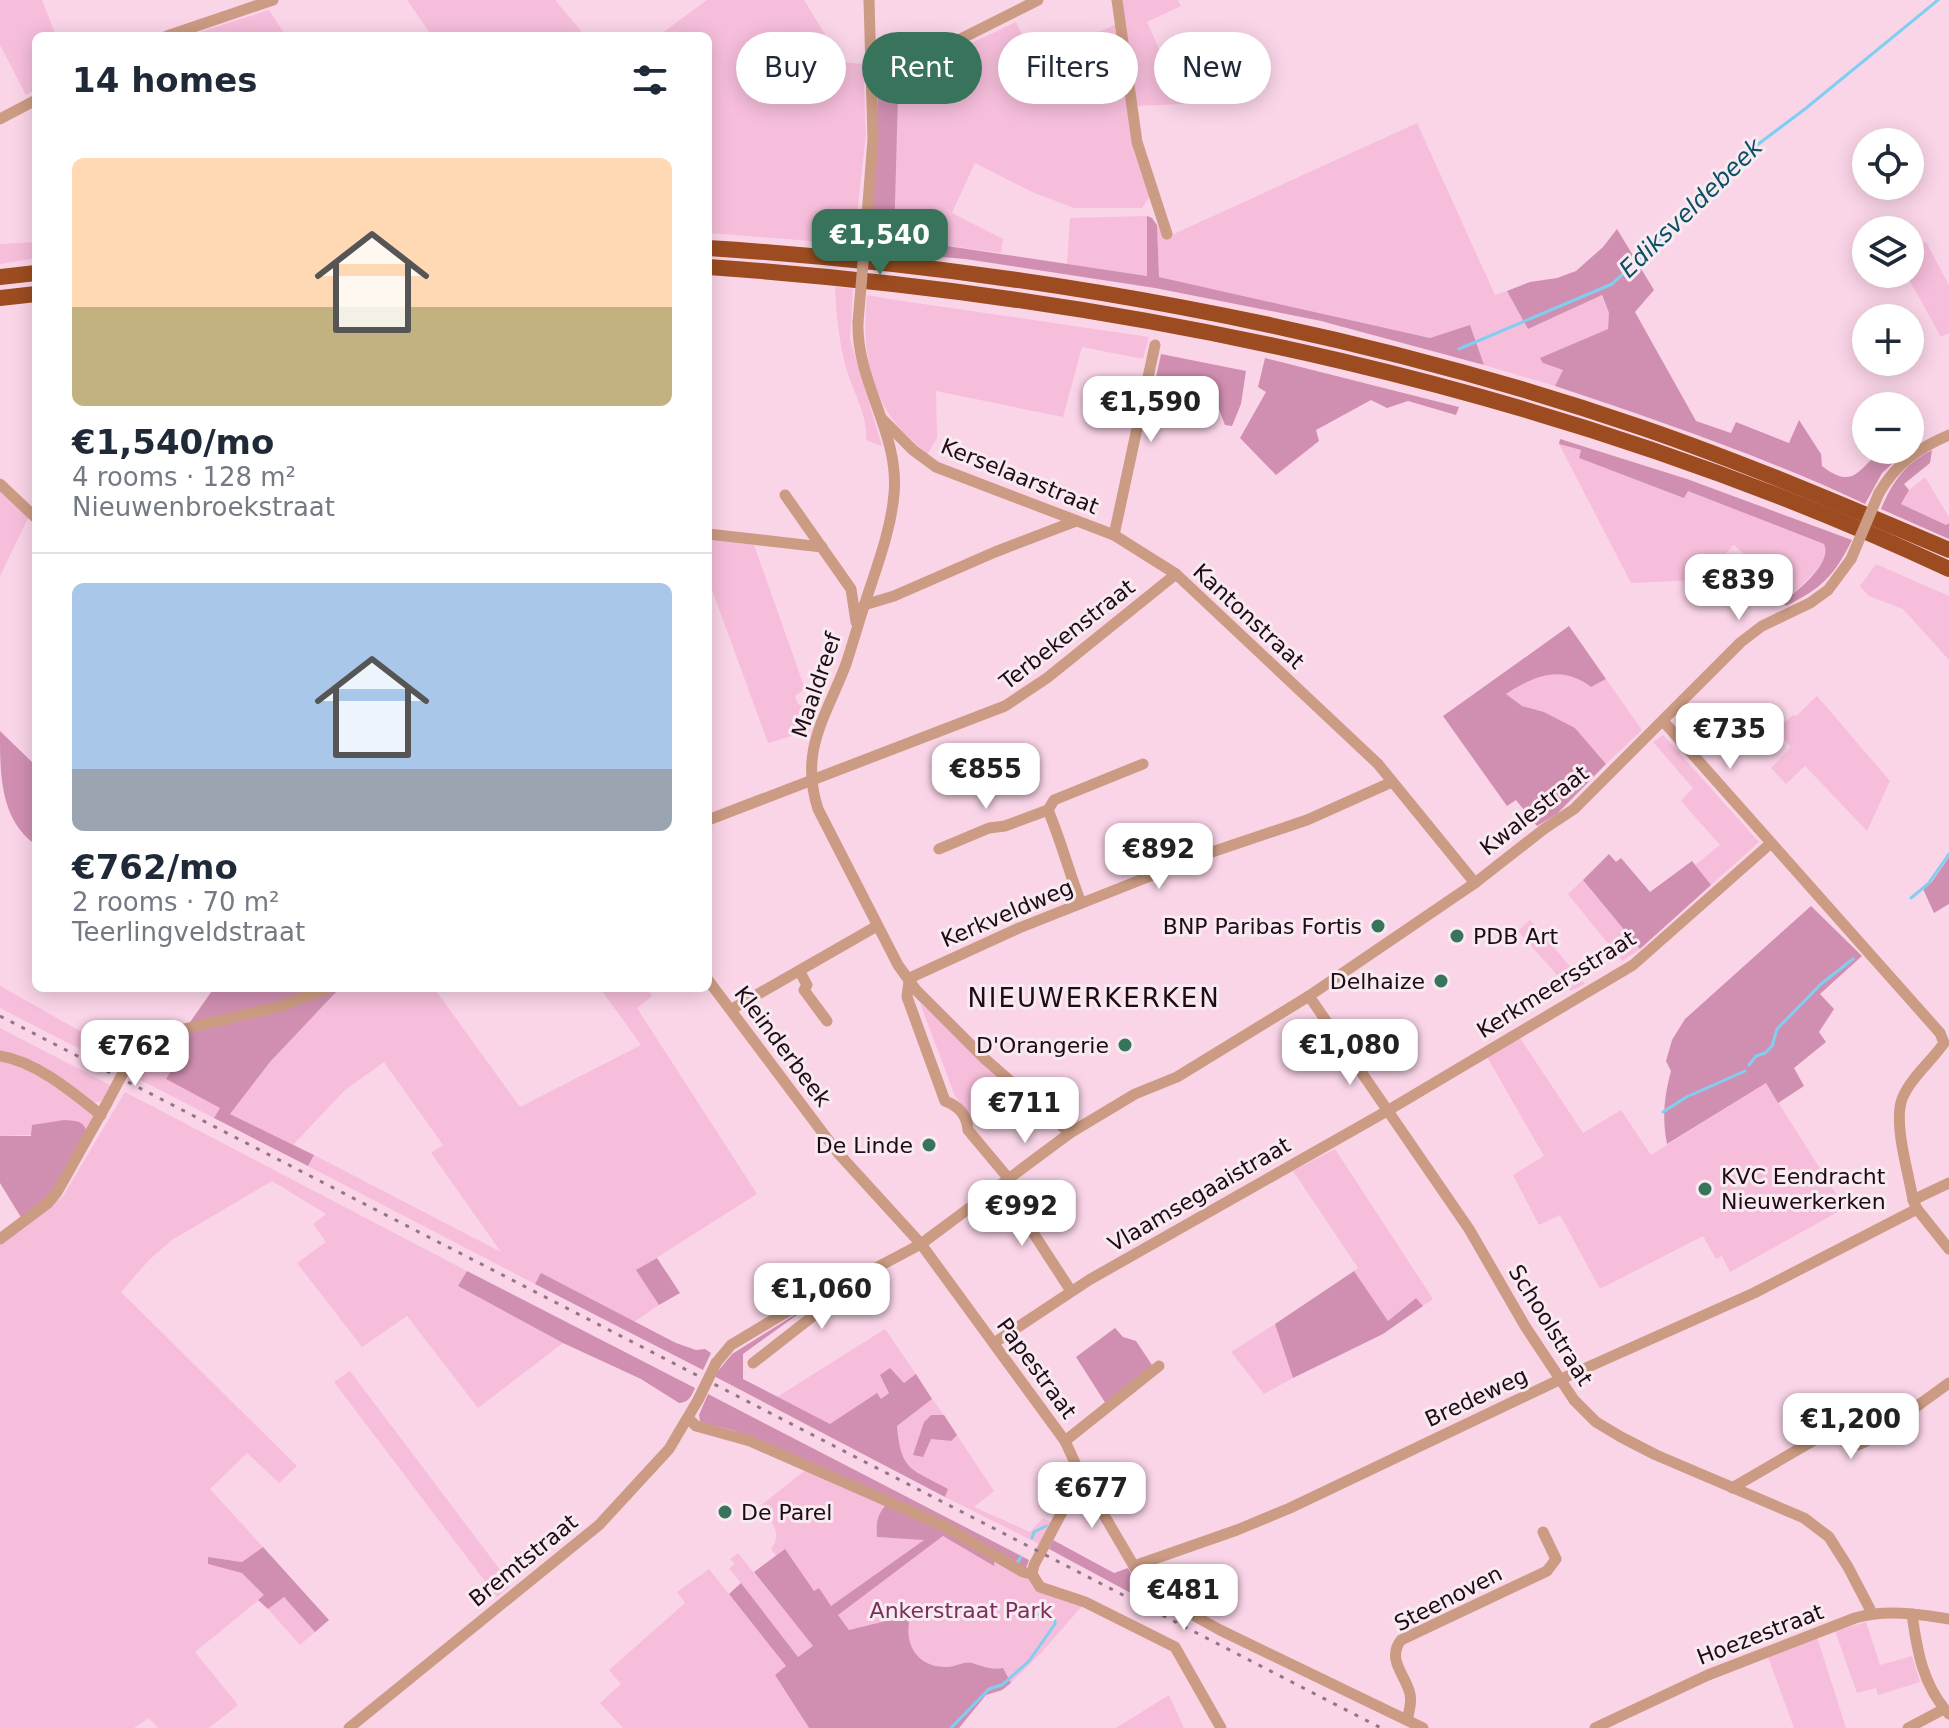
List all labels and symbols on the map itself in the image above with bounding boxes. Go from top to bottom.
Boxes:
water label: Ediksveldebeek [1614,132,1769,283]
pin: €1,540 [815,209,945,277]
pin: €1,590 [1086,376,1216,444]
street label: Kerselaarstraat [937,433,1103,520]
pin: €839 [1692,554,1786,622]
street label: Kantonstraat [1188,559,1309,674]
street label: Terbekenstraat [994,574,1140,695]
street label: Maaldreef [787,628,847,741]
pin: €735 [1683,703,1777,771]
pin: €855 [939,743,1033,811]
street label: Kwalestraat [1475,760,1594,860]
pin: €892 [1112,823,1206,891]
street label: Kerkveldweg [938,874,1077,952]
place label: BNP Paribas Fortis [1163,914,1362,939]
marker: BNP Paribas Fortis [1369,917,1387,935]
place label: PDB Art [1473,924,1558,949]
street label: Kerkmeersstraat [1472,925,1641,1043]
marker: PDB Art [1448,927,1466,945]
place label: Delhaize [1330,969,1425,994]
marker: Delhaize [1432,972,1450,990]
street label: Kleinderbeek [729,981,836,1112]
district label: NIEUWERKERKEN [967,983,1221,1013]
pin: €1,080 [1285,1019,1415,1087]
pin: €762 [88,1020,182,1088]
place label: D'Orangerie [976,1033,1109,1058]
marker: D'Orangerie [1116,1036,1134,1054]
pin: €711 [978,1077,1072,1145]
street label: Vlaamsegaaistraat [1104,1132,1295,1257]
place label: De Linde [816,1133,913,1158]
marker: De Linde [920,1136,938,1154]
place label: KVC Eendracht Nieuwerkerken [1721,1164,1886,1214]
pin: €992 [975,1180,1069,1248]
marker: KVC Eendracht Nieuwerkerken [1696,1180,1714,1198]
street label: Schoolstraat [1503,1260,1598,1391]
pin: €1,060 [757,1263,887,1331]
street label: Papestraat [992,1313,1082,1424]
street label: Bredeweg [1421,1363,1531,1432]
pin: €1,200 [1786,1393,1916,1461]
pin: €677 [1045,1462,1139,1530]
place label: De Parel [741,1500,832,1525]
marker: De Parel [716,1503,734,1521]
street label: Bremtstraat [464,1509,583,1612]
street label: Steenoven [1390,1561,1506,1636]
pin: €481 [1137,1564,1231,1632]
park label: Ankerstraat Park [870,1598,1053,1623]
street label: Hoezestraat [1693,1599,1827,1670]

